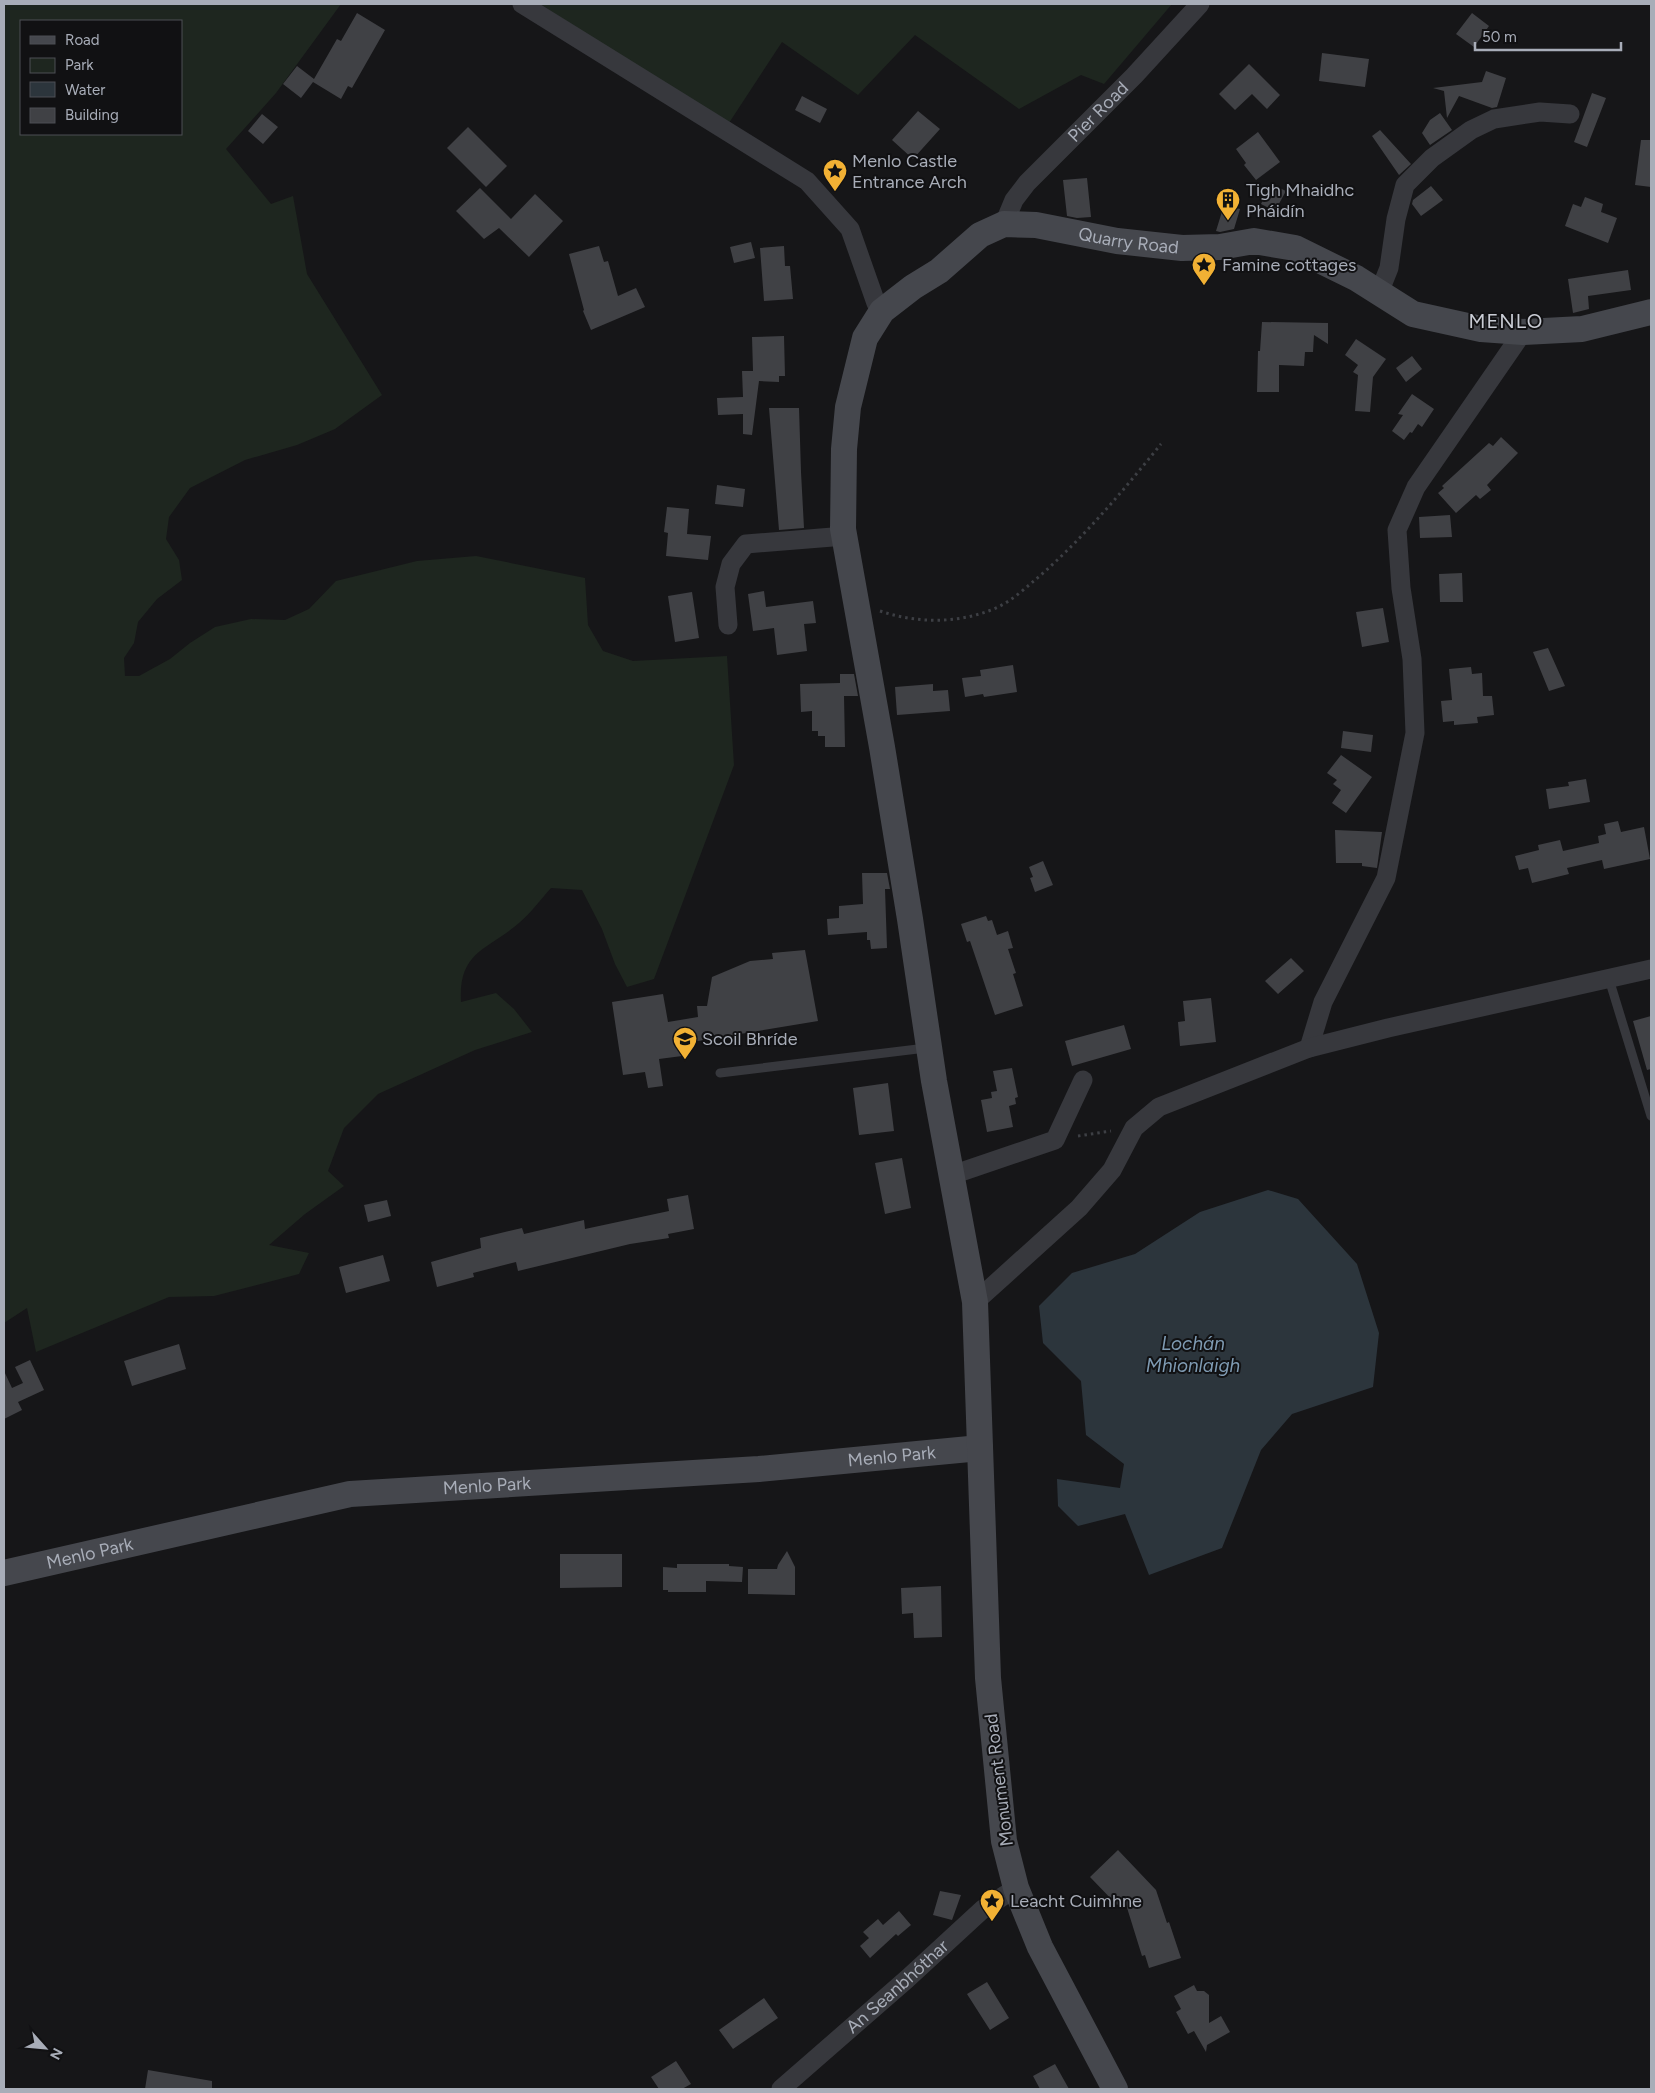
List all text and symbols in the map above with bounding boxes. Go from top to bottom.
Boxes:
legend [20,20,182,135]
scale bar [1475,20,1621,52]
text: 50 m [1482,28,1517,46]
text: Road [65,31,100,49]
text: Park [65,56,94,74]
street label: Pier Road [1063,77,1133,147]
text: Water [65,81,105,99]
text: Building [65,106,119,124]
place label: Menlo Castle Entrance Arch [852,150,967,193]
place icon: Menlo Castle Entrance Arch [822,158,848,192]
place label: Tigh Mhaidhc Pháidín [1246,179,1354,222]
building icon: Tigh Mhaidhc Pháidín [1215,187,1241,221]
street label: Quarry Road [1077,223,1180,259]
place icon: Famine cottages [1191,252,1217,286]
place label: Famine cottages [1222,254,1356,276]
district label: MENLO [1469,309,1543,333]
school or university icon: Scoil Bhríde [672,1026,698,1060]
place label: Scoil Bhríde [702,1028,798,1050]
water label: Lochán Mhionlaigh [1146,1332,1241,1377]
street label: Menlo Park [847,1441,937,1472]
street label: Menlo Park [442,1472,532,1499]
street label: Menlo Park [44,1533,136,1574]
street label: Monument Road [980,1712,1018,1848]
place icon: Leacht Cuimhne [979,1888,1005,1922]
place label: Leacht Cuimhne [1010,1890,1142,1912]
street label: An Seanbhóthar [842,1935,953,2038]
north arrow [20,2023,70,2073]
text: N [46,2045,66,2062]

